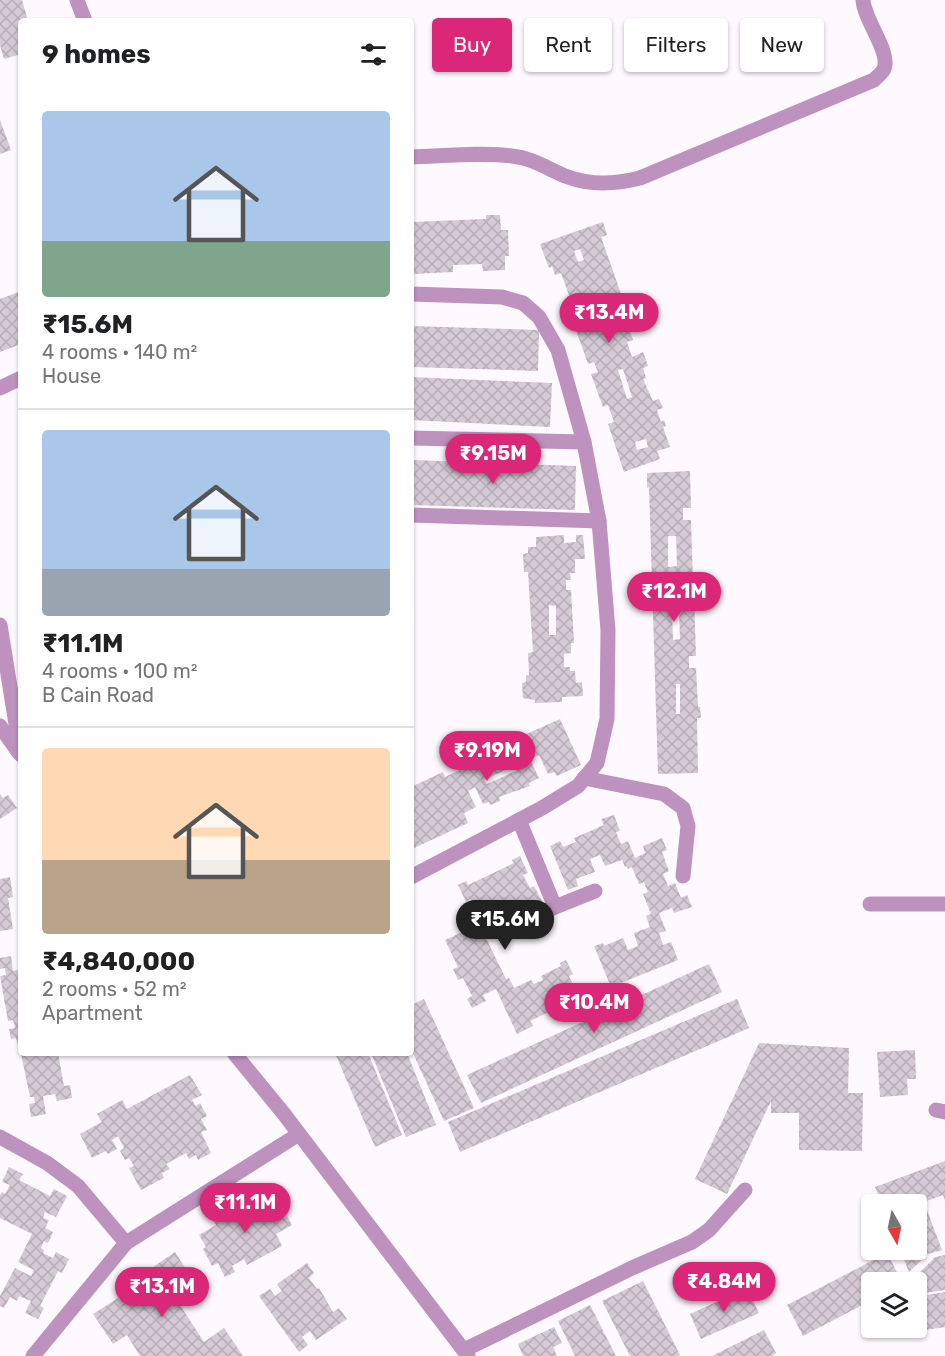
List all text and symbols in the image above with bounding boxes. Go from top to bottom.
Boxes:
chip: Buy [432,18,512,72]
chip: Rent [524,18,612,72]
chip: Filters [624,18,728,72]
chip: New [740,18,824,72]
icon: filters [357,38,390,71]
text: 9 homes [42,39,151,70]
icon: home [162,150,270,258]
pin: ₹13.4M [560,293,658,344]
text: ₹13.4M [574,300,644,324]
text: ₹15.6M [42,309,133,340]
text: 4 rooms · 140 m² [42,340,197,364]
text: House [42,364,101,388]
pin: ₹9.15M [444,434,542,485]
text: ₹9.15M [459,441,527,465]
icon: home [162,469,270,577]
pin: ₹12.1M [625,572,723,623]
text: ₹12.1M [641,579,707,603]
text: ₹11.1M [42,628,124,659]
text: 4 rooms · 100 m² [42,659,198,683]
text: B Cain Road [42,683,154,707]
pin: ₹9.19M [438,731,536,782]
text: ₹9.19M [453,738,521,762]
icon: home [162,787,270,895]
pin: ₹15.6M [456,900,554,951]
text: ₹15.6M [470,907,540,931]
text: ₹4,840,000 [42,946,195,977]
text: 2 rooms · 52 m² [42,977,187,1001]
pin: ₹10.4M [545,983,643,1034]
text: ₹10.4M [558,990,630,1014]
text: Apartment [42,1001,143,1025]
pin: ₹11.1M [196,1183,294,1234]
text: ₹11.1M [214,1190,276,1214]
north arrow [861,1194,927,1260]
map controls [861,1194,927,1338]
pin: ₹4.84M [675,1262,773,1313]
pin: ₹13.1M [113,1267,211,1318]
text: ₹4.84M [687,1269,761,1293]
button: layers [861,1272,927,1338]
text: ₹13.1M [129,1274,195,1298]

